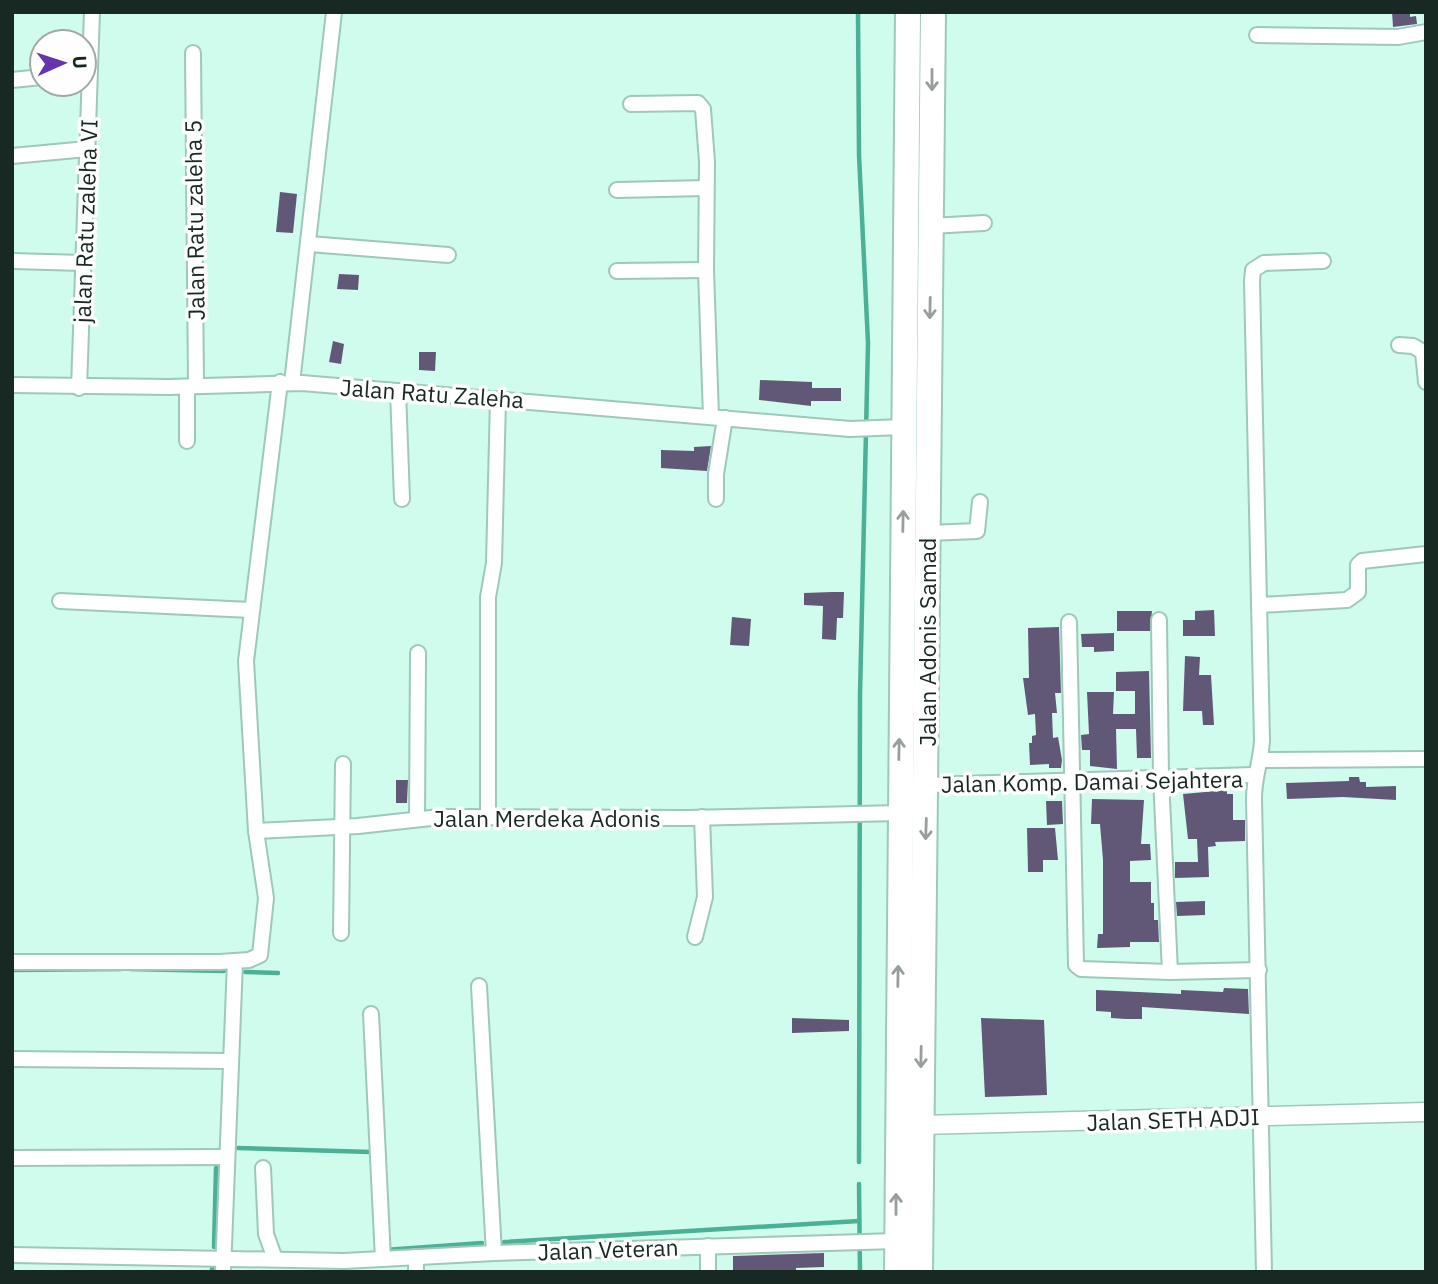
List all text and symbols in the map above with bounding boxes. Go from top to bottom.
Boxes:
north arrow [28,28,98,98]
text: U [68,55,92,69]
one-way arrow [926,69,939,92]
street label: jalan Ratu zaleha VI [66,118,104,324]
street label: Jalan Ratu zaleha 5 [177,119,211,321]
one-way arrow [923,296,937,319]
street label: Jalan Ratu Zaleha [339,372,525,414]
one-way arrow [896,510,909,533]
street label: Jalan Adonis Samad [912,538,942,746]
one-way arrow [893,737,906,760]
street label: Jalan Komp. Damai Sejahtera [941,763,1243,799]
street label: Jalan Merdeka Adonis [433,803,661,833]
one-way arrow [919,818,932,841]
one-way arrow [891,965,905,988]
one-way arrow [914,1045,928,1068]
street label: Jalan SETH ADJI [1086,1101,1260,1137]
one-way arrow [889,1192,903,1215]
street label: Jalan Veteran [537,1232,679,1266]

